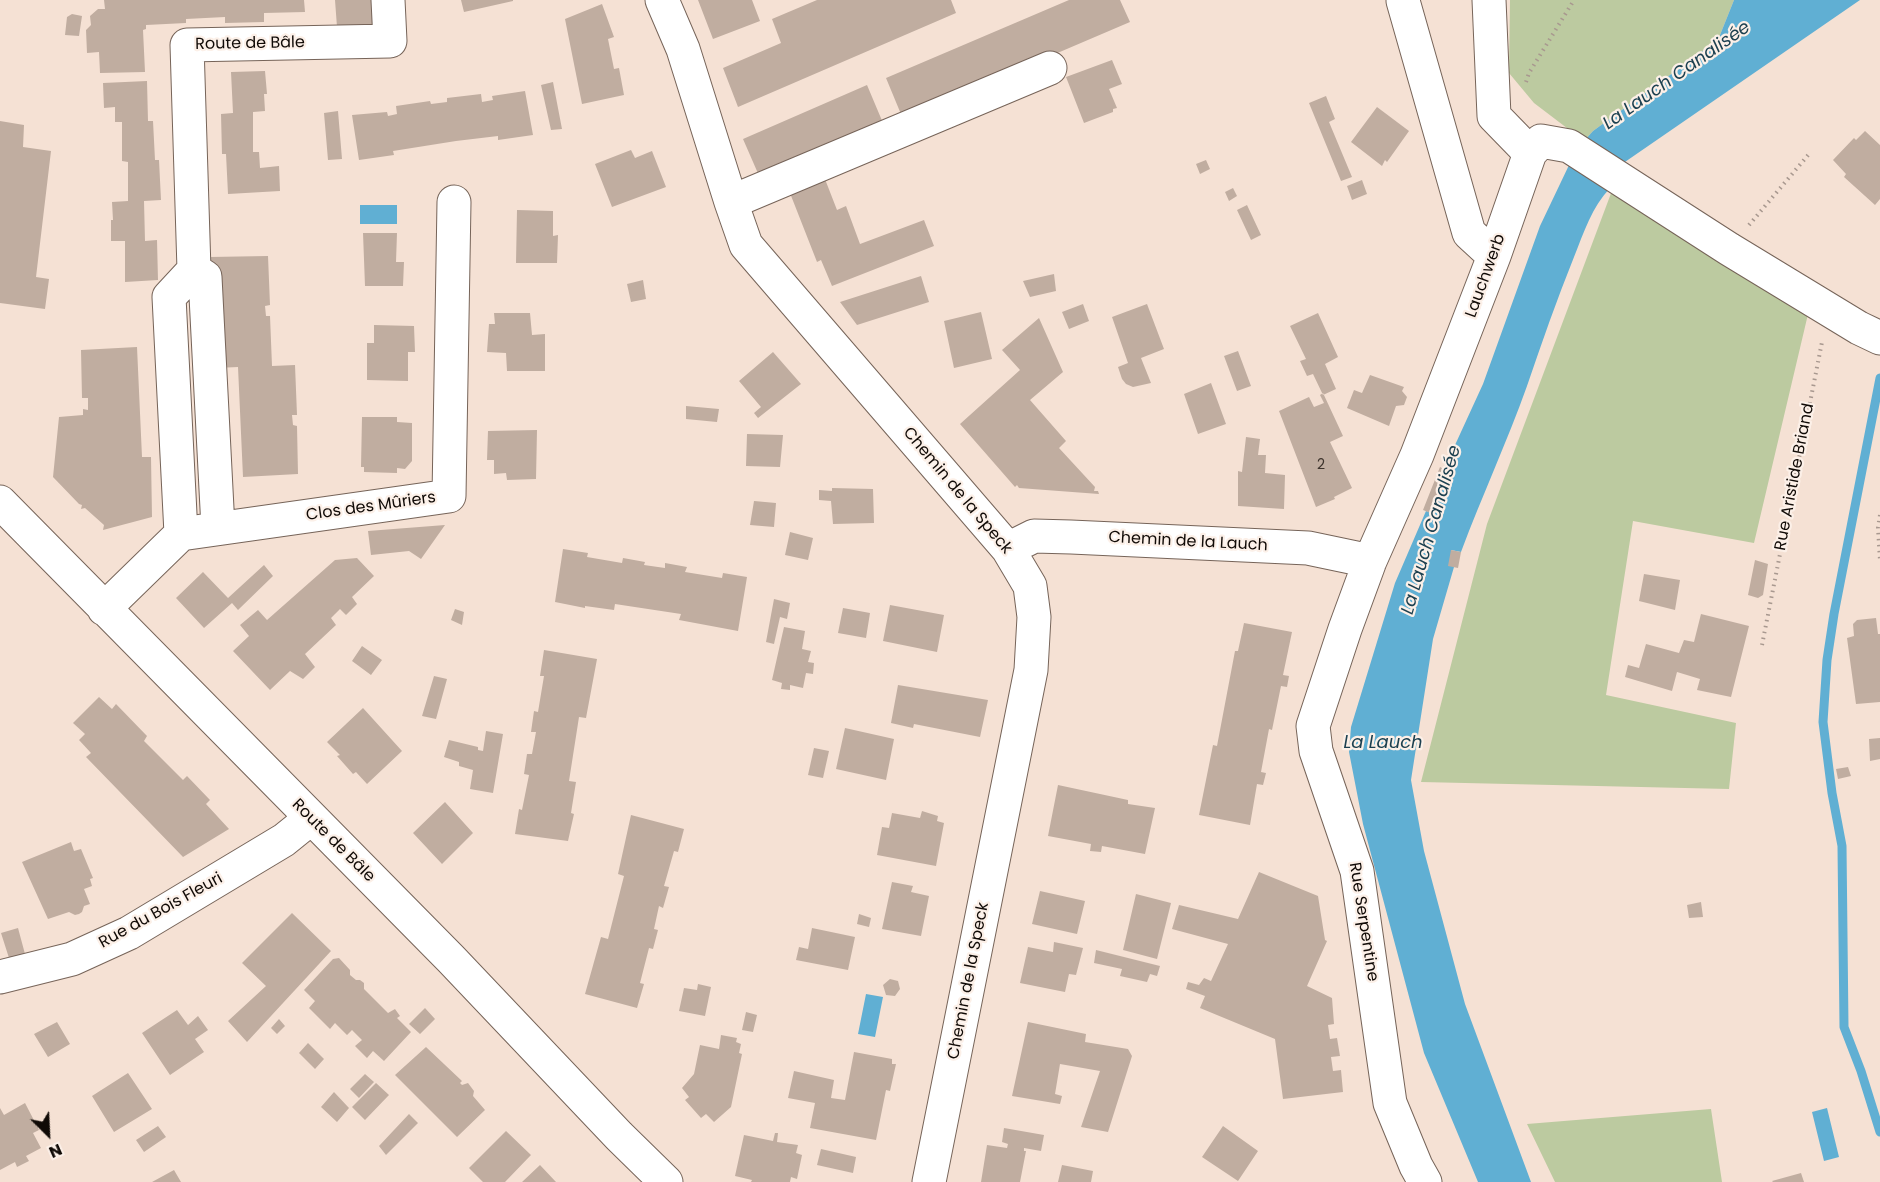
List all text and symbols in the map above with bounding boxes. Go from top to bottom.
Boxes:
water label: La Lauch Canalisée [1599,17,1755,135]
street label: Route de Bâle [195,33,305,55]
street label: Lauchwerb [1462,231,1510,321]
street label: Rue Aristide Briand [1771,402,1819,552]
street label: Chemin de la Speck [898,424,1016,558]
water label: La Lauch Canalisée [1398,443,1466,617]
house number: 2 [1317,457,1325,473]
street label: Clos des Mûriers [305,488,437,526]
street label: Chemin de la Lauch [1108,528,1268,556]
water label: La Lauch [1343,732,1423,754]
street label: Route de Bâle [287,795,379,887]
street label: Rue Serpentine [1344,861,1382,983]
street label: Rue du Bois Fleuri [96,869,226,953]
street label: Chemin de la Speck [944,901,994,1061]
north arrow [18,1104,78,1164]
text: N [45,1138,66,1164]

